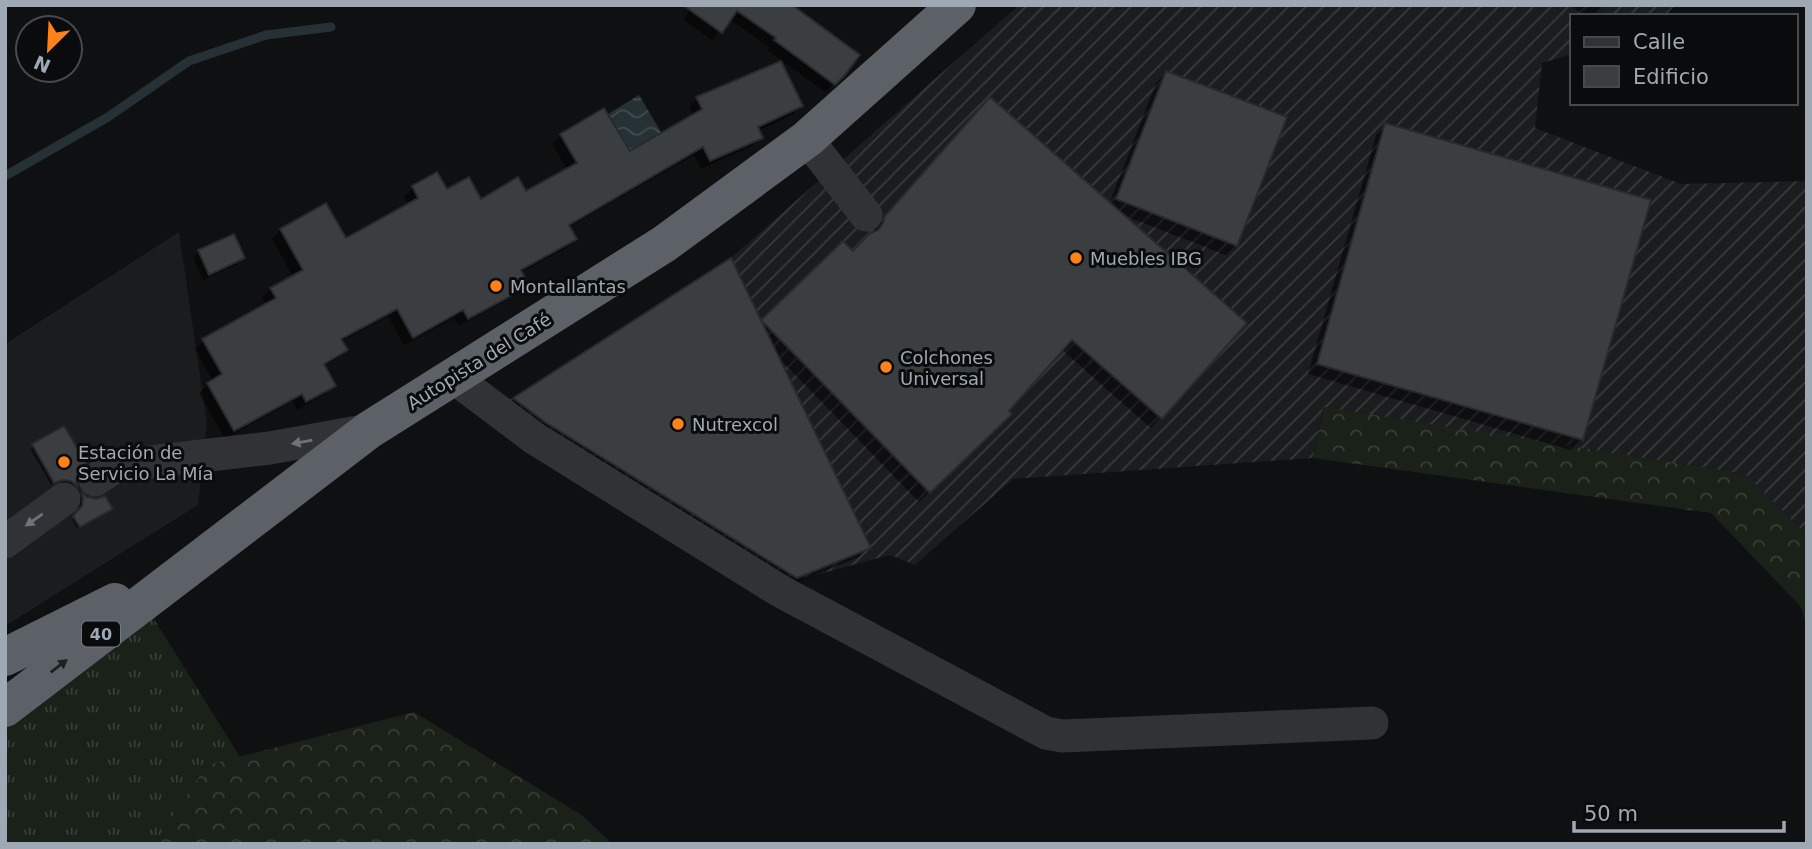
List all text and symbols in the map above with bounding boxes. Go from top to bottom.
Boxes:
north arrow [14,14,84,84]
legend [1570,14,1798,105]
text: Calle [1633,30,1685,54]
text: N [30,51,54,78]
text: Edificio [1633,65,1709,89]
place label: Muebles IBG [1090,248,1202,269]
marker: Muebles IBG [1068,250,1084,266]
place label: Montallantas [510,276,626,297]
marker: Montallantas [488,278,504,294]
street label: Autopista del Café [403,308,555,414]
place label: Colchones Universal [900,347,993,389]
marker: Colchones Universal [878,359,894,375]
place label: Nutrexcol [692,414,778,435]
marker: Nutrexcol [670,416,686,432]
one-way arrow [291,437,313,448]
place label: Estación de Servicio La Mía [78,442,214,484]
marker: Estación de Servicio La Mía [56,454,72,470]
one-way arrow [25,513,43,527]
road number: 40 [82,622,120,646]
one-way arrow [50,659,68,674]
scale bar [1574,790,1784,834]
text: 50 m [1584,802,1638,826]

